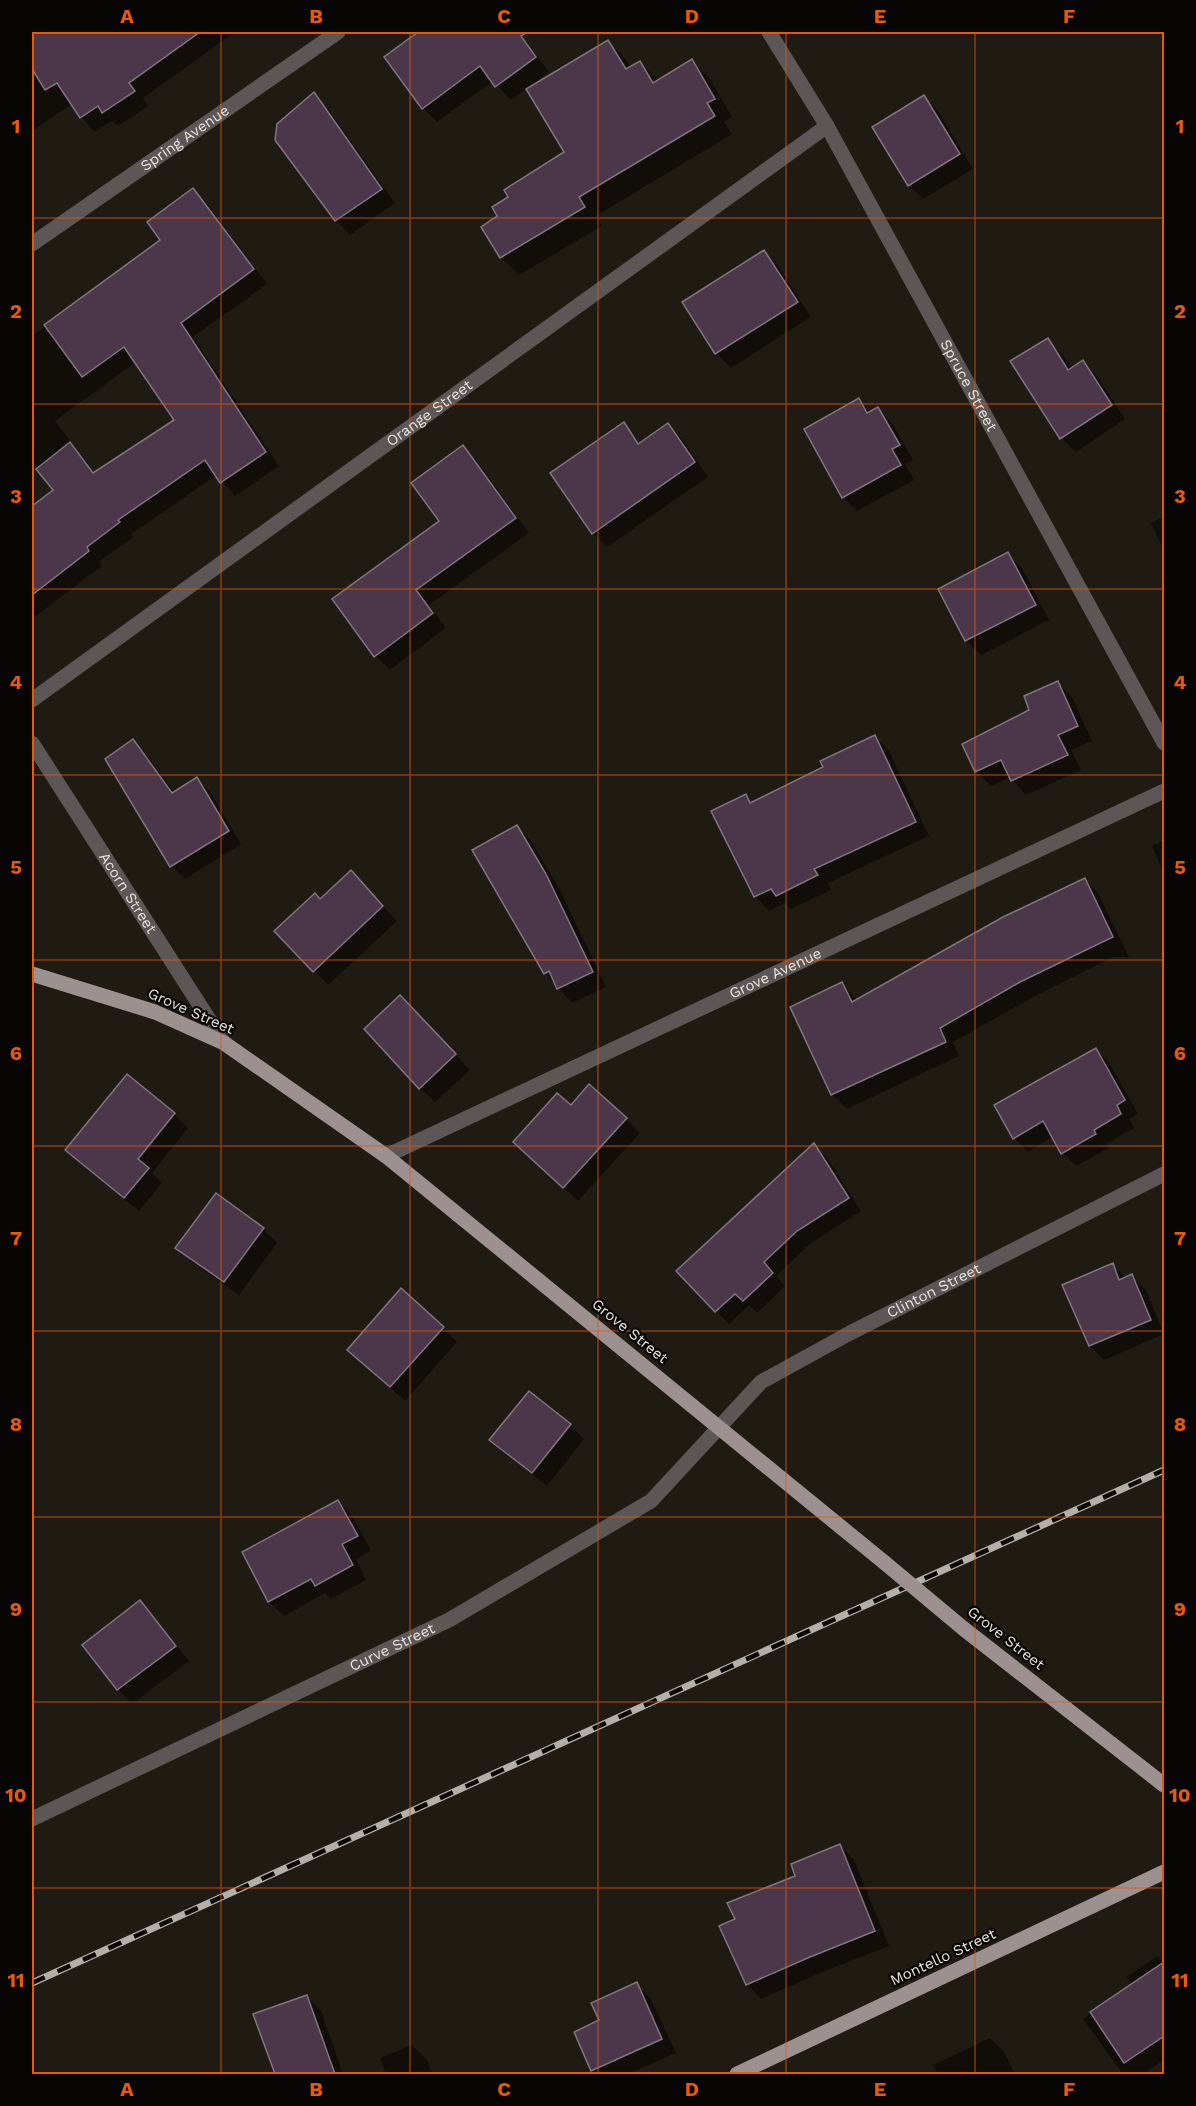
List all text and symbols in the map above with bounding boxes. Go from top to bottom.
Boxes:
text: A [120,4,134,28]
text: B [309,4,323,28]
text: C [497,4,511,28]
text: D [685,4,699,28]
text: E [874,4,886,28]
text: F [1063,4,1075,28]
street label: Spring Avenue [137,101,233,175]
text: 1 [12,114,20,138]
text: 1 [1176,114,1184,138]
text: 2 [10,299,22,323]
text: 2 [1174,299,1186,323]
street label: Spruce Street [936,336,1001,435]
street label: Orange Street [383,376,476,450]
text: 3 [10,484,22,508]
text: 3 [1174,484,1186,508]
text: 4 [10,670,23,694]
text: 4 [1174,670,1187,694]
street label: Acorn Street [95,849,161,938]
text: 5 [10,855,22,879]
text: 5 [1174,855,1186,879]
street label: Grove Avenue [726,944,824,1003]
street label: Grove Street [145,984,238,1038]
text: 6 [10,1041,22,1065]
text: 6 [1174,1041,1186,1065]
text: 7 [10,1226,22,1250]
text: 7 [1174,1226,1186,1250]
street label: Clinton Street [884,1259,984,1322]
street label: Grove Street [588,1295,672,1368]
text: 8 [10,1412,22,1436]
text: 8 [1174,1412,1186,1436]
text: 9 [10,1597,22,1621]
text: 9 [1174,1597,1186,1621]
street label: Grove Street [964,1602,1049,1674]
street label: Curve Street [346,1619,438,1675]
text: 10 [5,1783,27,1807]
text: 10 [1169,1783,1191,1807]
street label: Montello Street [887,1924,999,1989]
text: 11 [7,1968,25,1992]
text: 11 [1171,1968,1189,1992]
text: A [120,2077,134,2101]
text: B [309,2077,323,2101]
text: C [497,2077,511,2101]
text: D [685,2077,699,2101]
text: E [874,2077,886,2101]
text: F [1063,2077,1075,2101]

